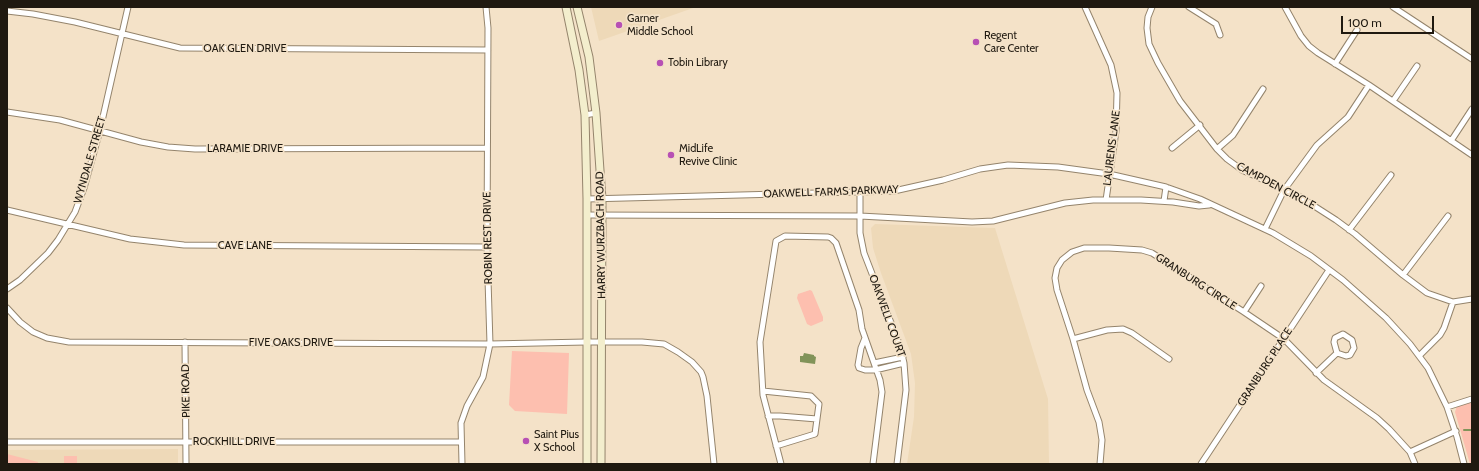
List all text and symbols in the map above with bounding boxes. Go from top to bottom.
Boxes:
scale bar [1343,8,1436,34]
place label: Garner Middle School [627,12,693,38]
text: 100 m [1348,15,1382,30]
marker: Garner Middle School [614,20,624,30]
place label: Regent Care Center [984,29,1039,55]
marker: Regent Care Center [971,37,981,47]
street label: OAK GLEN DRIVE [203,42,287,56]
place label: Tobin Library [668,56,728,70]
marker: Tobin Library [655,58,665,68]
street label: LAURENS LANE [1101,110,1123,186]
street label: WYNDALE STREET [71,115,109,205]
street label: LARAMIE DRIVE [207,142,283,156]
place label: MidLife Revive Clinic [679,142,737,168]
marker: MidLife Revive Clinic [666,150,676,160]
street label: CAMPDEN CIRCLE [1234,160,1318,212]
street label: HARRY WURZBACH ROAD [593,171,609,299]
street label: OAKWELL FARMS PARKWAY [763,183,899,201]
street label: ROBIN REST DRIVE [481,192,495,284]
street label: CAVE LANE [218,239,272,253]
street label: GRANBURG CIRCLE [1153,251,1239,313]
street label: OAKWELL COURT [866,273,908,359]
street label: GRANBURG PLACE [1235,325,1295,409]
street label: FIVE OAKS DRIVE [249,336,333,350]
street label: PIKE ROAD [179,364,193,418]
place label: Saint Pius X School [534,428,579,454]
street label: ROCKHILL DRIVE [193,435,275,449]
marker: Saint Pius X School [521,436,531,446]

